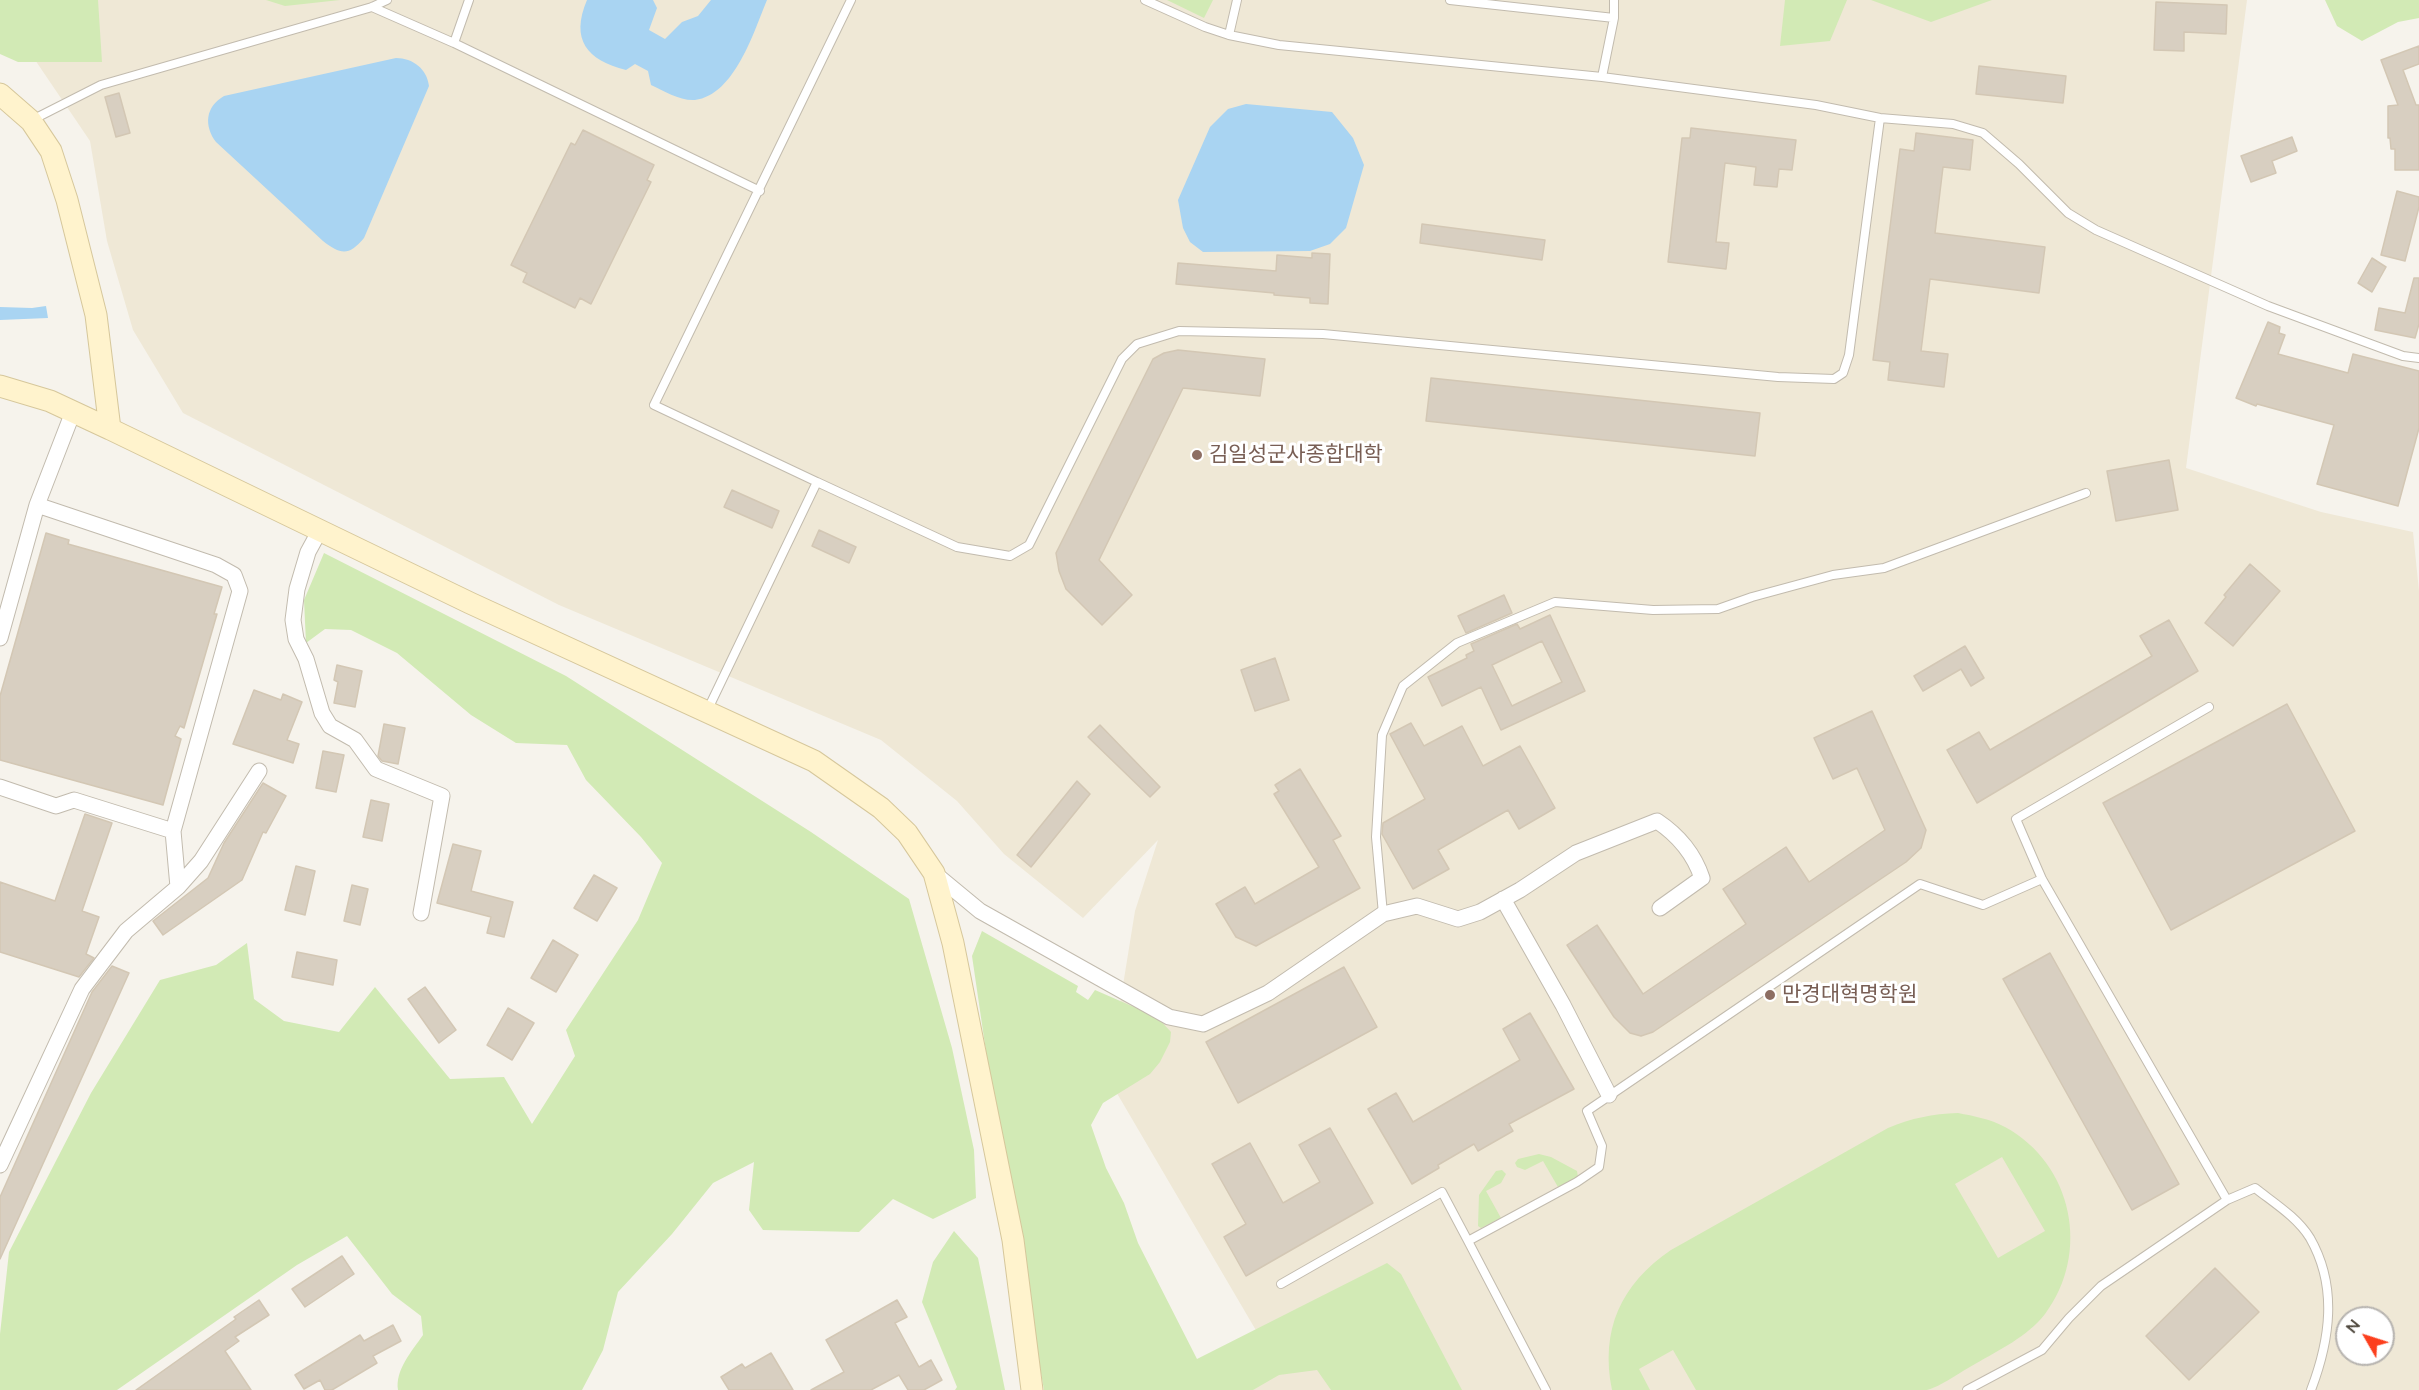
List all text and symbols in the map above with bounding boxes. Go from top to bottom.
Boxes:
place label: 김일성군사종합대학 [1209,442,1383,468]
marker: 김일성군사종합대학 [1190,448,1204,462]
place label: 만경대혁명학원 [1782,982,1917,1008]
marker: 만경대혁명학원 [1763,988,1777,1002]
north arrow [2335,1306,2395,1366]
text: N [2341,1315,2364,1337]

